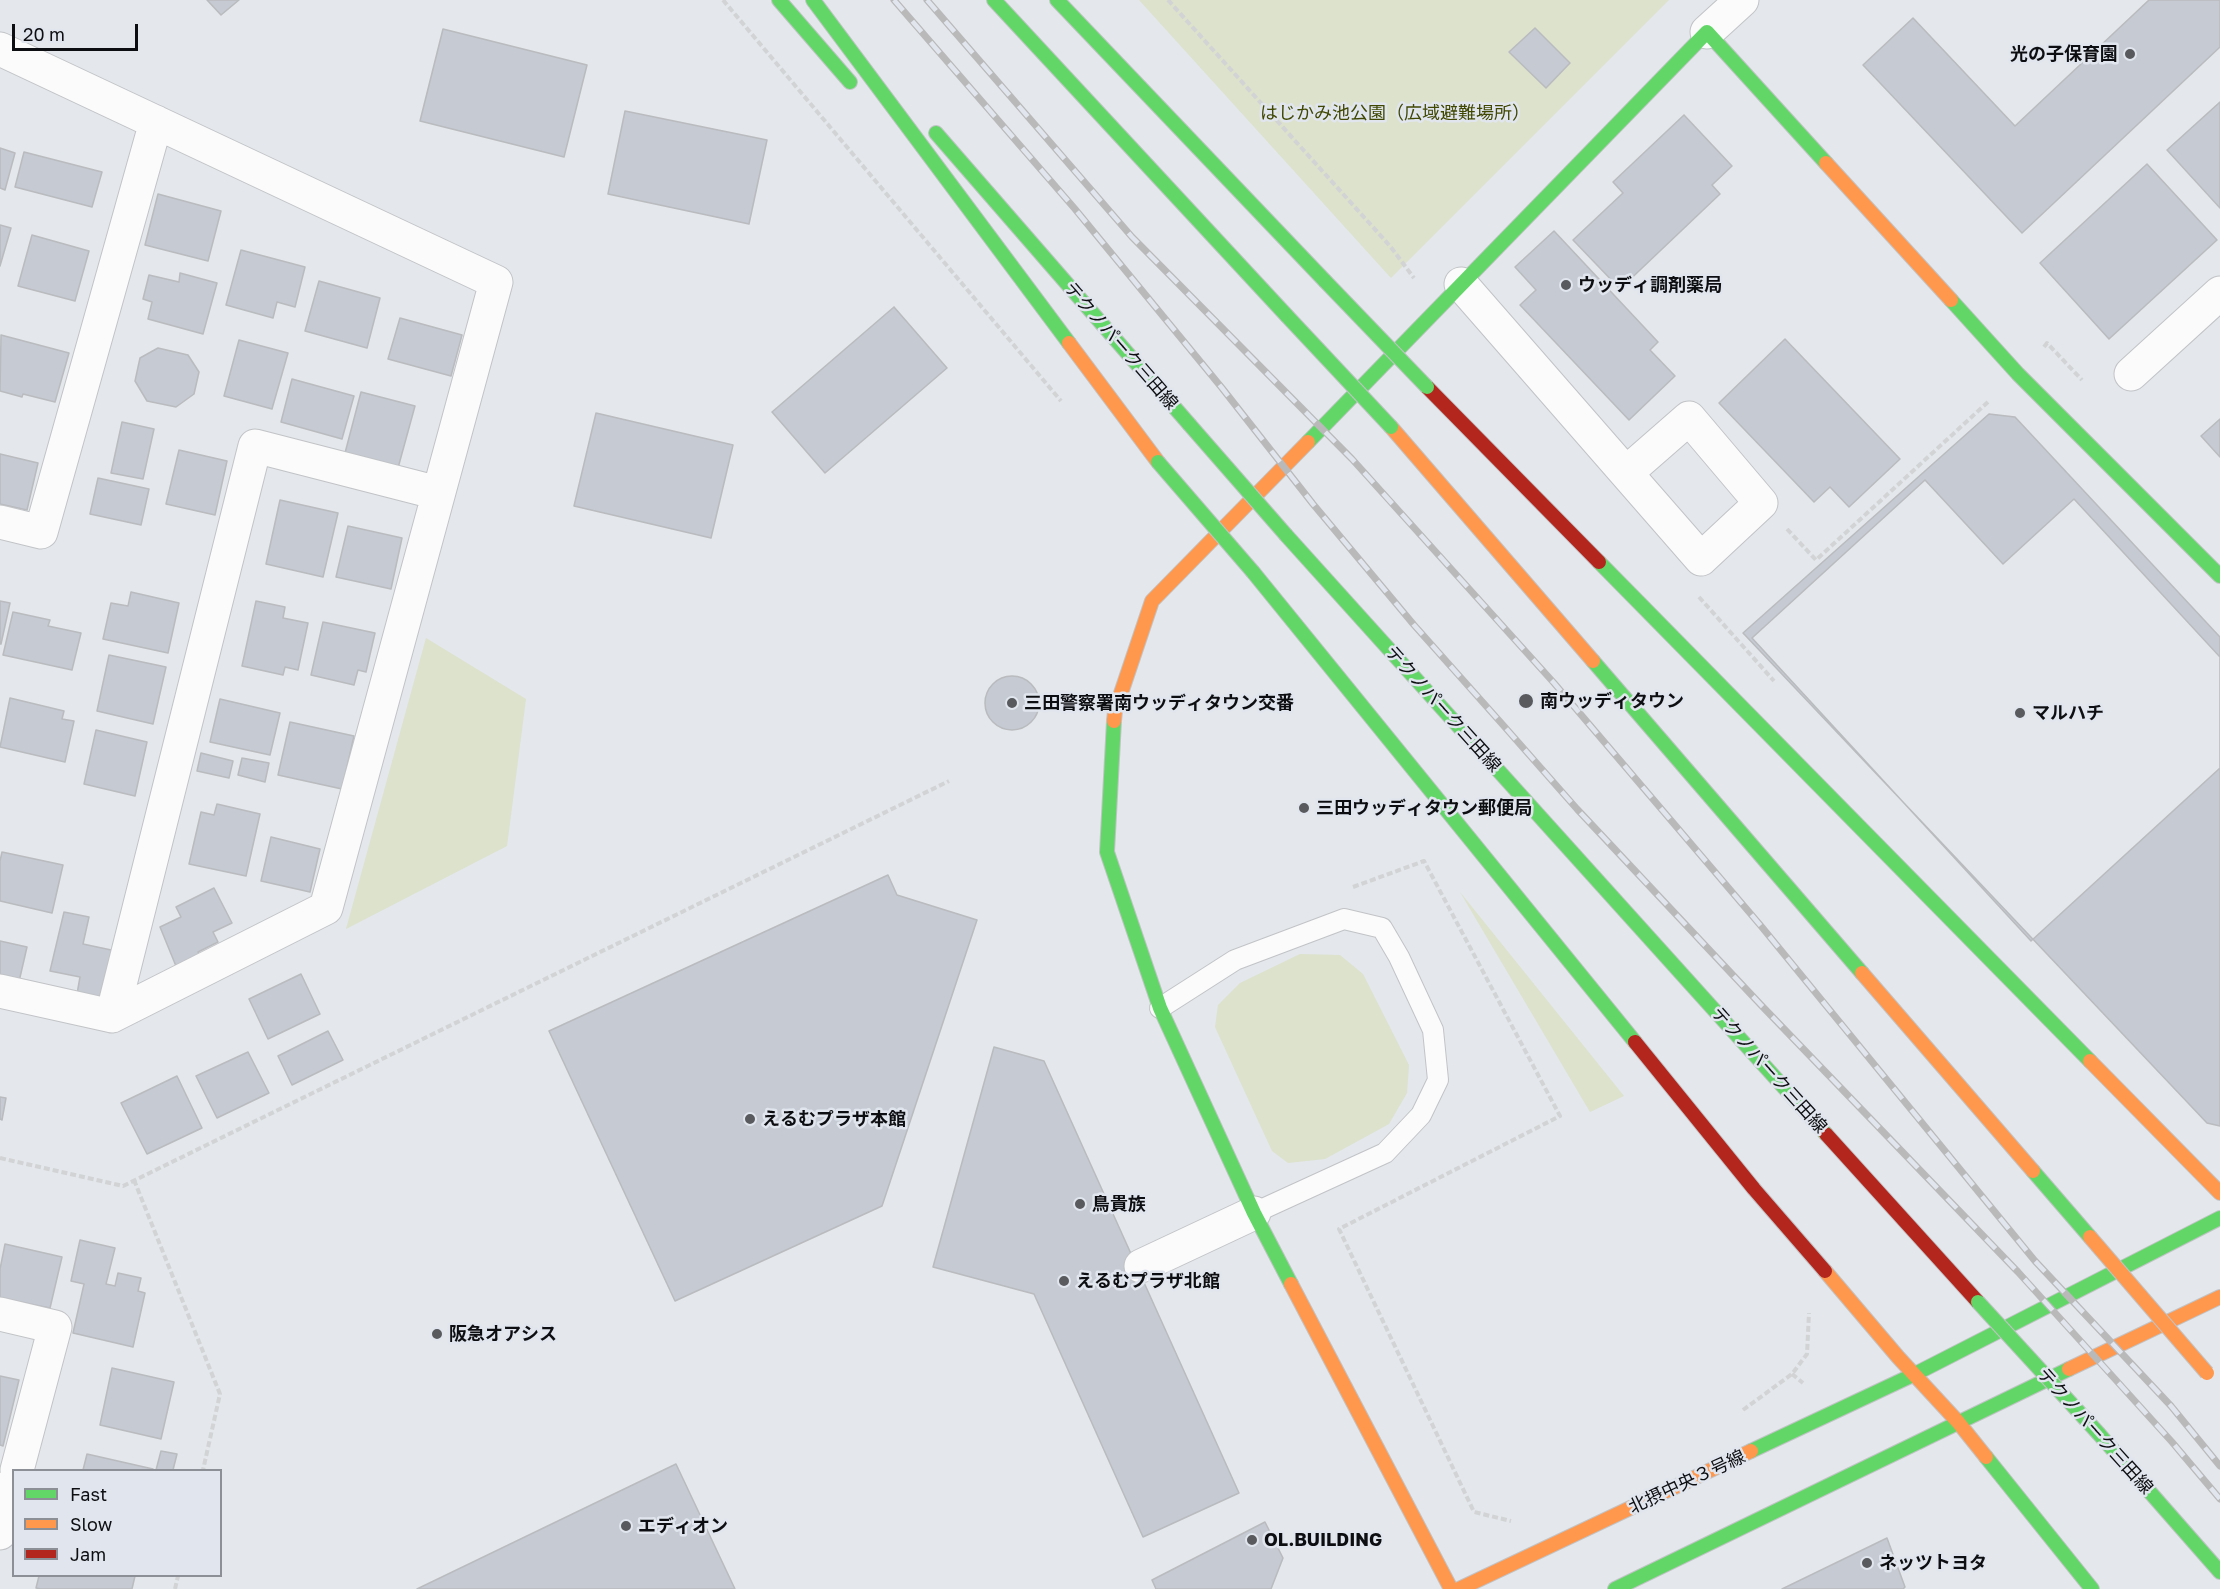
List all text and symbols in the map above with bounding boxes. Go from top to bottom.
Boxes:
scale bar [15,12,141,50]
text: 20 m [23,23,65,45]
place label: 光の子保育園 [2010,43,2118,65]
marker: 光の子保育園 [2123,47,2137,61]
park label: はじかみ池公園（広域避難場所） [1260,102,1530,124]
place label: ウッディ調剤薬局 [1578,274,1722,296]
street label: テクノパーク三田線 [1060,278,1182,414]
marker: ウッディ調剤薬局 [1559,278,1573,292]
street label: テクノパーク三田線 [1381,642,1505,776]
place label: 南ウッディタウン [1540,690,1684,712]
place label: 三田警察署南ウッディタウン交番 [1024,692,1294,714]
marker: 南ウッディタウン [1517,692,1535,710]
marker: 三田警察署南ウッディタウン交番 [1005,696,1019,710]
place label: マルハチ [2032,702,2104,724]
marker: マルハチ [2013,706,2027,720]
place label: 三田ウッディタウン郵便局 [1316,797,1532,819]
marker: 三田ウッディタウン郵便局 [1297,801,1311,815]
street label: テクノパーク三田線 [1707,1003,1831,1137]
place label: えるむプラザ本館 [762,1108,906,1130]
marker: えるむプラザ本館 [743,1112,757,1126]
place label: 鳥貴族 [1092,1193,1146,1215]
marker: 鳥貴族 [1073,1197,1087,1211]
place label: えるむプラザ北館 [1076,1270,1220,1292]
marker: えるむプラザ北館 [1057,1274,1071,1288]
place label: 阪急オアシス [449,1323,557,1345]
marker: 阪急オアシス [430,1327,444,1341]
street label: テクノパーク三田線 [2033,1364,2157,1498]
street label: 北摂中央３号線 [1625,1446,1749,1518]
legend [12,1469,222,1577]
text: Fast [70,1483,107,1505]
text: Slow [70,1513,112,1535]
place label: エディオン [638,1515,728,1537]
marker: エディオン [619,1519,633,1533]
place label: OL.BUILDING [1264,1529,1382,1551]
marker: OL.BUILDING [1245,1533,1259,1547]
text: Jam [70,1543,106,1565]
place label: ネッツトヨタ [1879,1552,1987,1574]
marker: ネッツトヨタ [1860,1556,1874,1570]

